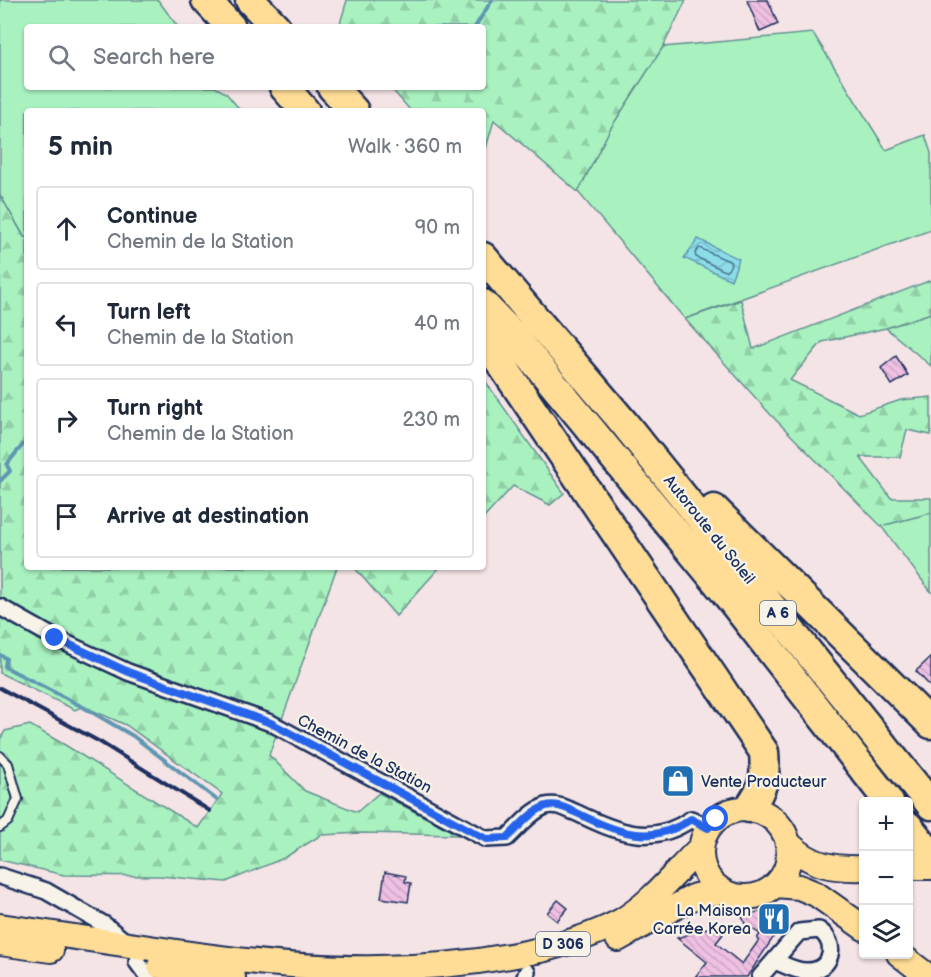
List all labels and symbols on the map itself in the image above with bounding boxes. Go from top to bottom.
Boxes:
street label: Autoroute du Soleil [659,472,759,588]
road number: A 6 [760,601,796,625]
route end [41,624,67,650]
street label: Chemin de la Station [294,711,435,798]
shop icon: Vente Producteur [660,763,696,799]
place label: Vente Producteur [701,773,826,792]
route start [702,805,728,831]
restaurant icon: La Maison Carrée Korea [756,901,792,937]
place label: La Maison Carrée Korea [653,902,751,939]
road number: D 306 [536,932,590,956]

